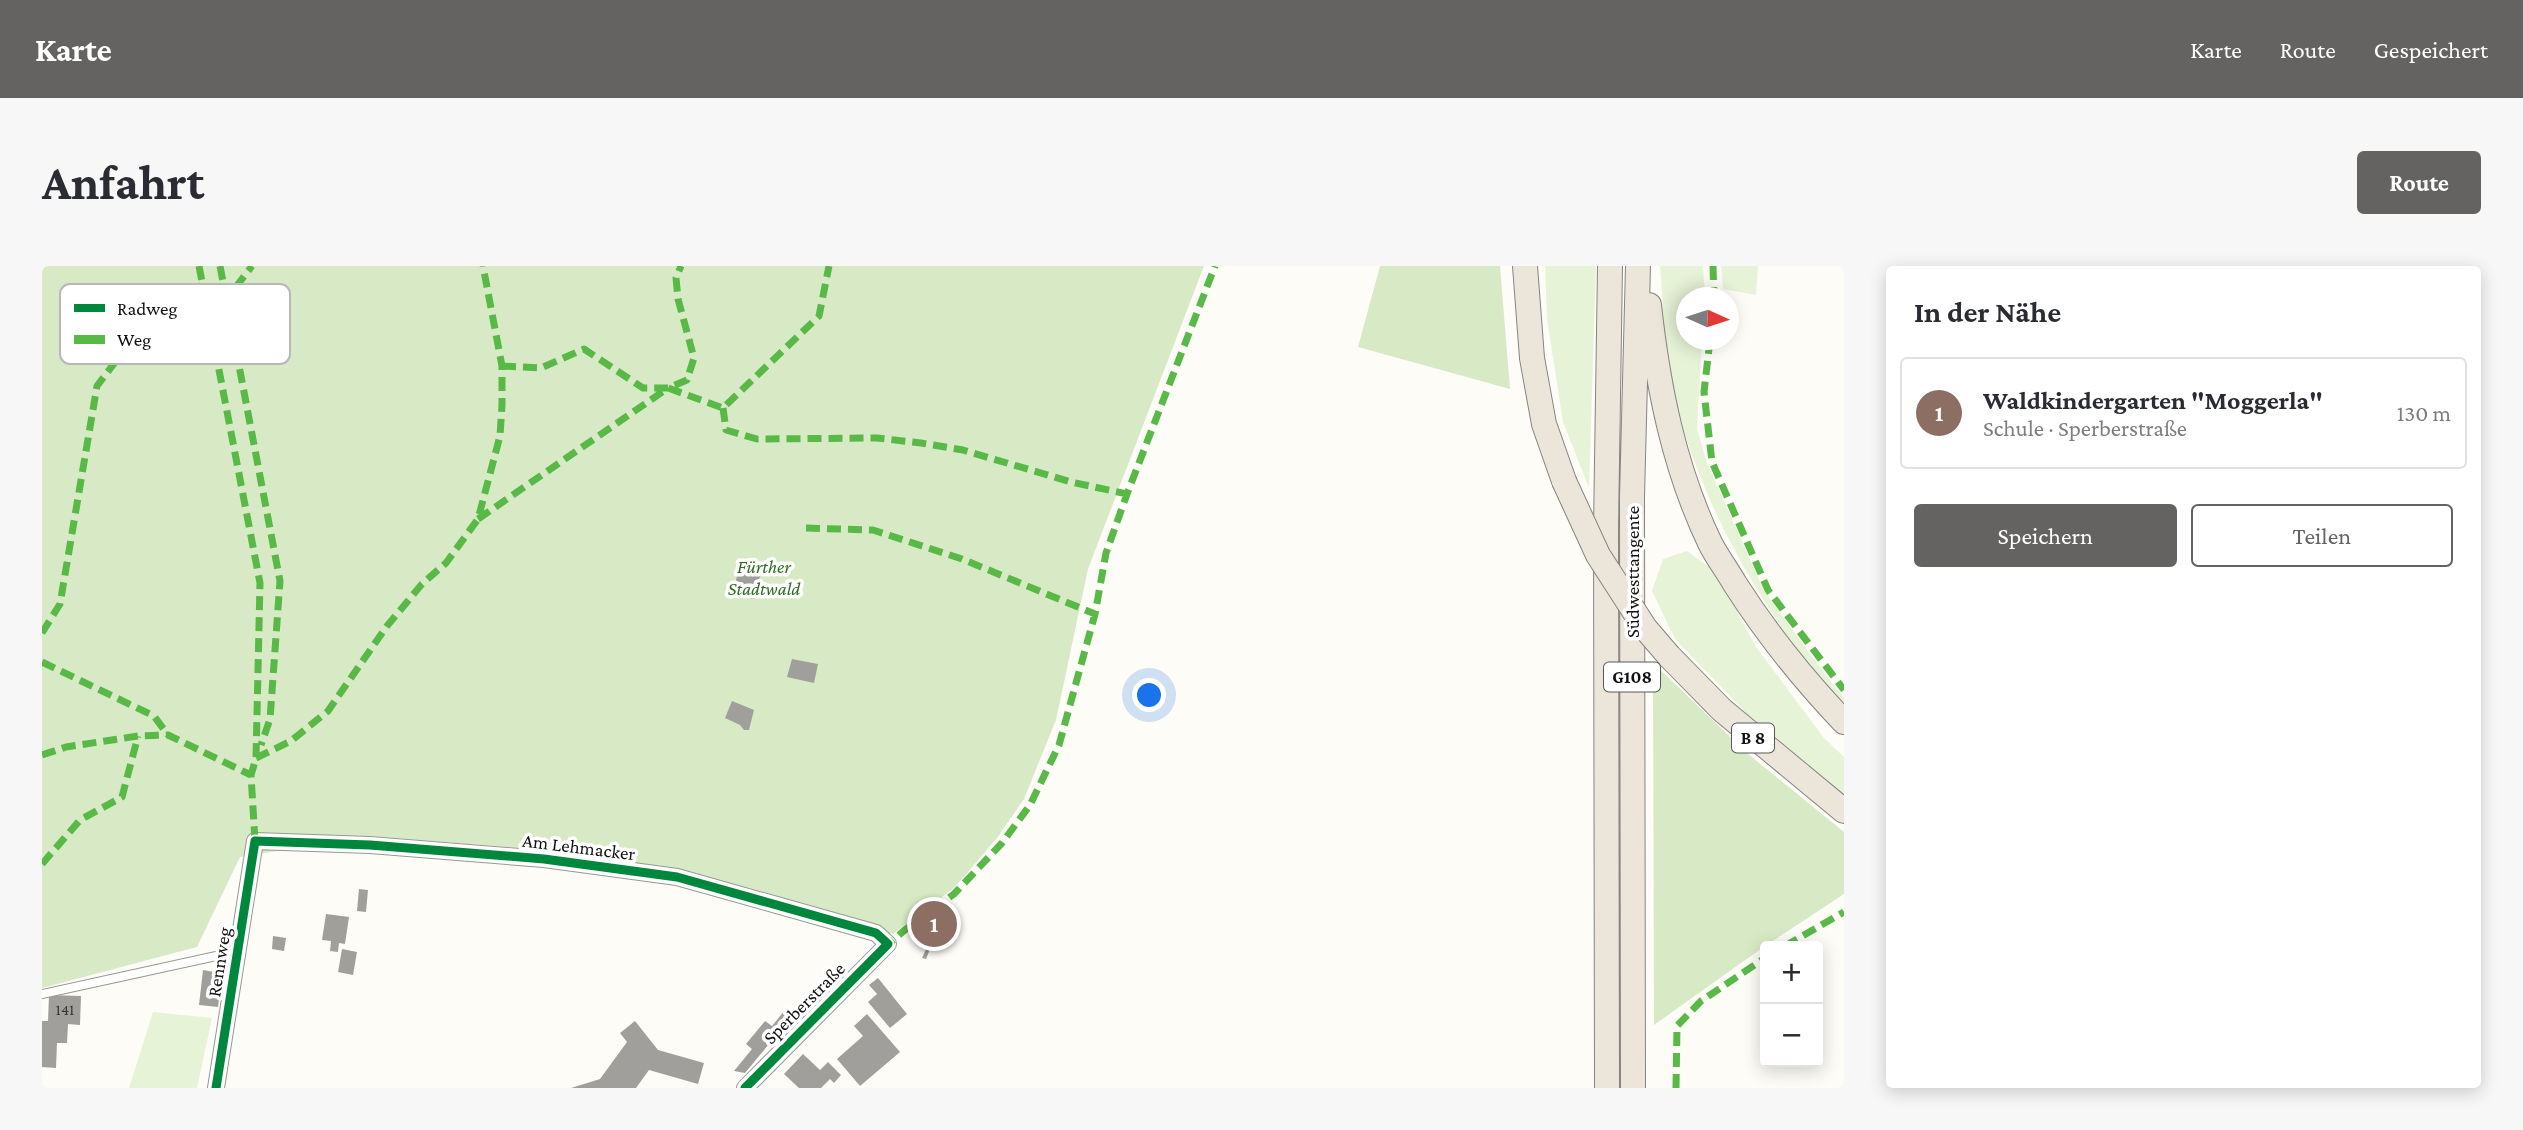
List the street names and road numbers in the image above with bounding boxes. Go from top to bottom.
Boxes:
street label: Südwesttangente [1622,506,1643,638]
road number: G108 [1604,662,1660,692]
road number: B 8 [1732,724,1774,752]
street label: Am Lehmacker [521,830,637,864]
street label: Rennweg [203,926,235,998]
street label: Sperberstraße [759,958,849,1048]

